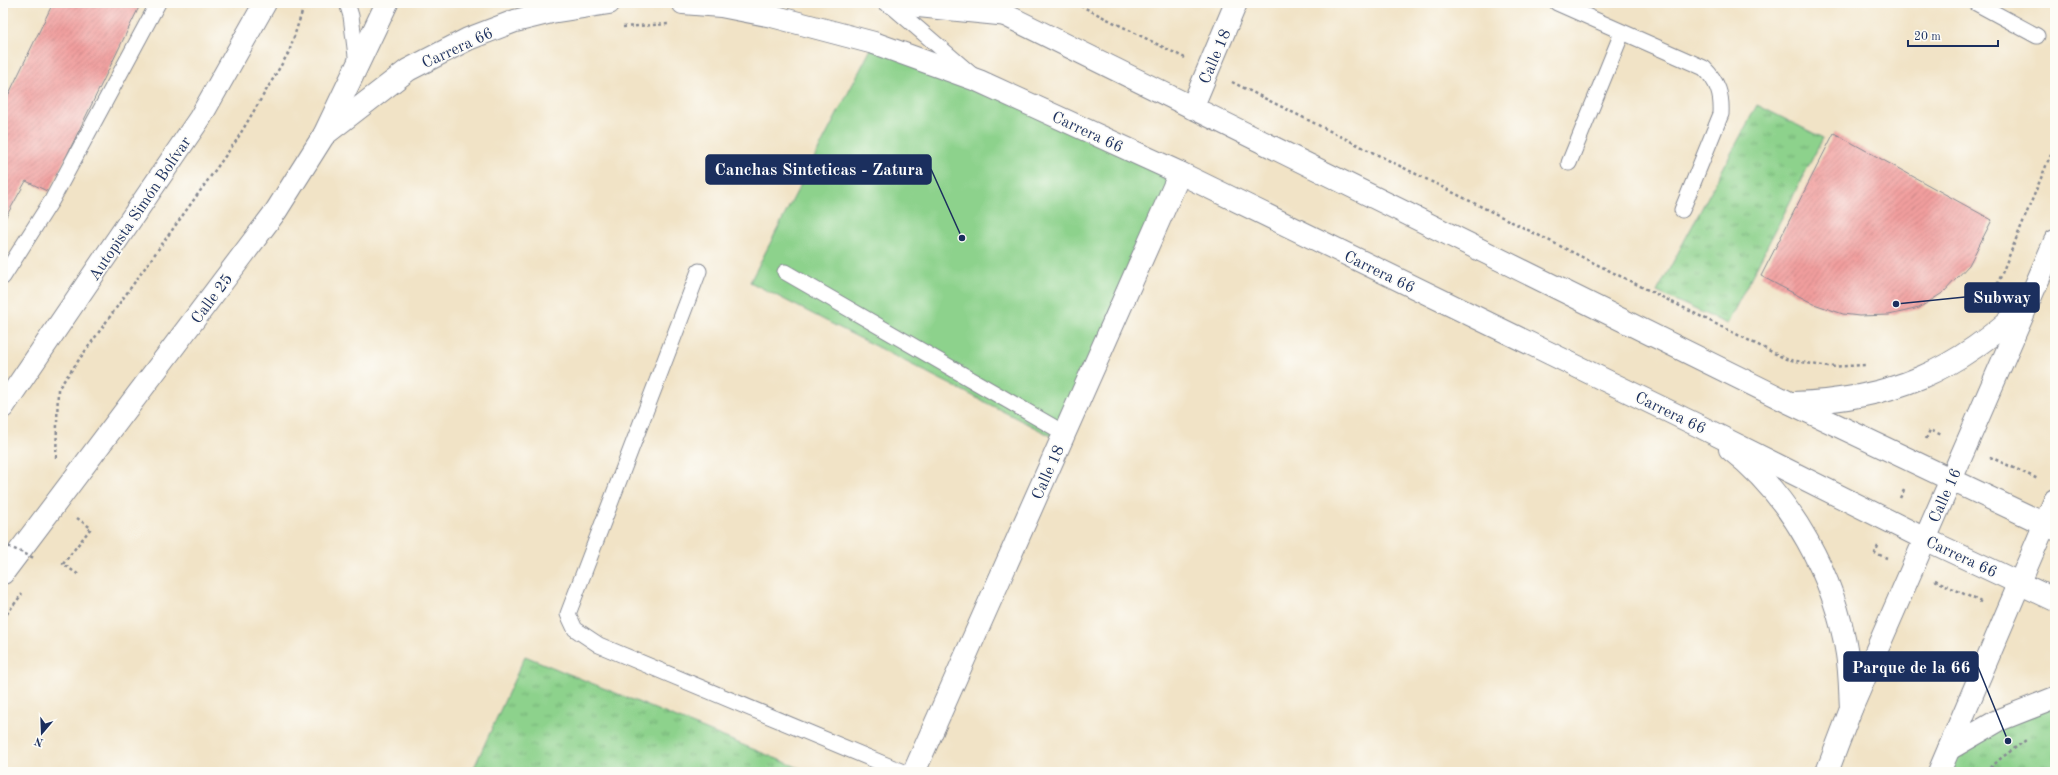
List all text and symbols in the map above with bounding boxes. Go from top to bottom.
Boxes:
scale bar [1908,22,1998,48]
street label: Carrera 66 [420,25,496,72]
street label: Calle 18 [1197,27,1234,86]
text: 20 m [1914,31,1941,43]
street label: Carrera 66 [1049,109,1125,156]
street label: Autopista Simón Bolívar [87,134,195,284]
callout: Canchas Sinteticas - Zatura [706,155,931,184]
text: Canchas Sinteticas - Zatura [715,162,924,179]
street label: Carrera 66 [1341,249,1417,297]
street label: Calle 25 [189,271,236,327]
callout: Subway [1965,283,2039,312]
text: Subway [1973,290,2031,307]
street label: Carrera 66 [1632,390,1708,438]
street label: Calle 18 [1030,443,1068,502]
street label: Calle 16 [1927,466,1965,525]
street label: Carrera 66 [1923,534,1999,581]
callout: Parque de la 66 [1844,652,1978,681]
text: Parque de la 66 [1852,660,1970,677]
north arrow [22,713,62,753]
text: N [33,734,45,748]

